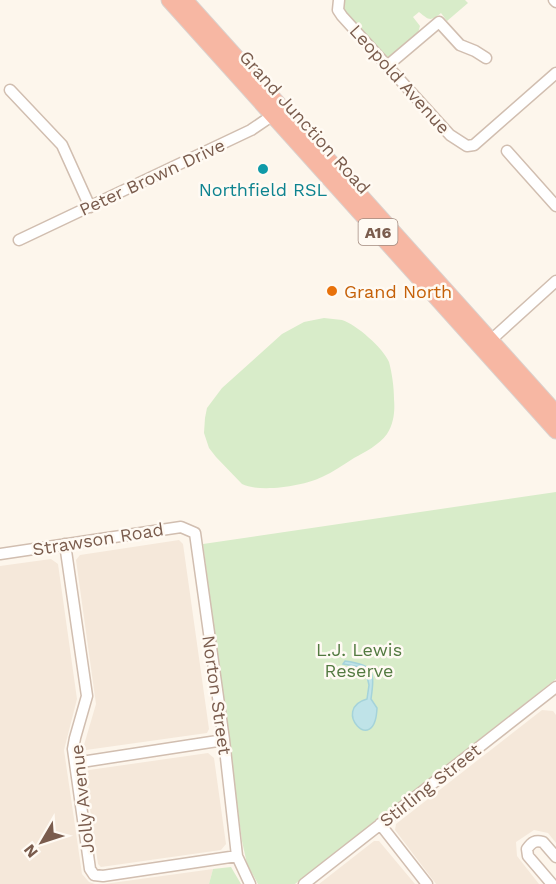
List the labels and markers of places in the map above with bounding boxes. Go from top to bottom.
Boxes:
marker: Northfield RSL [256,162,270,176]
place label: Northfield RSL [199,179,328,200]
place label: Grand North [344,281,452,302]
marker: Grand North [325,284,339,298]

